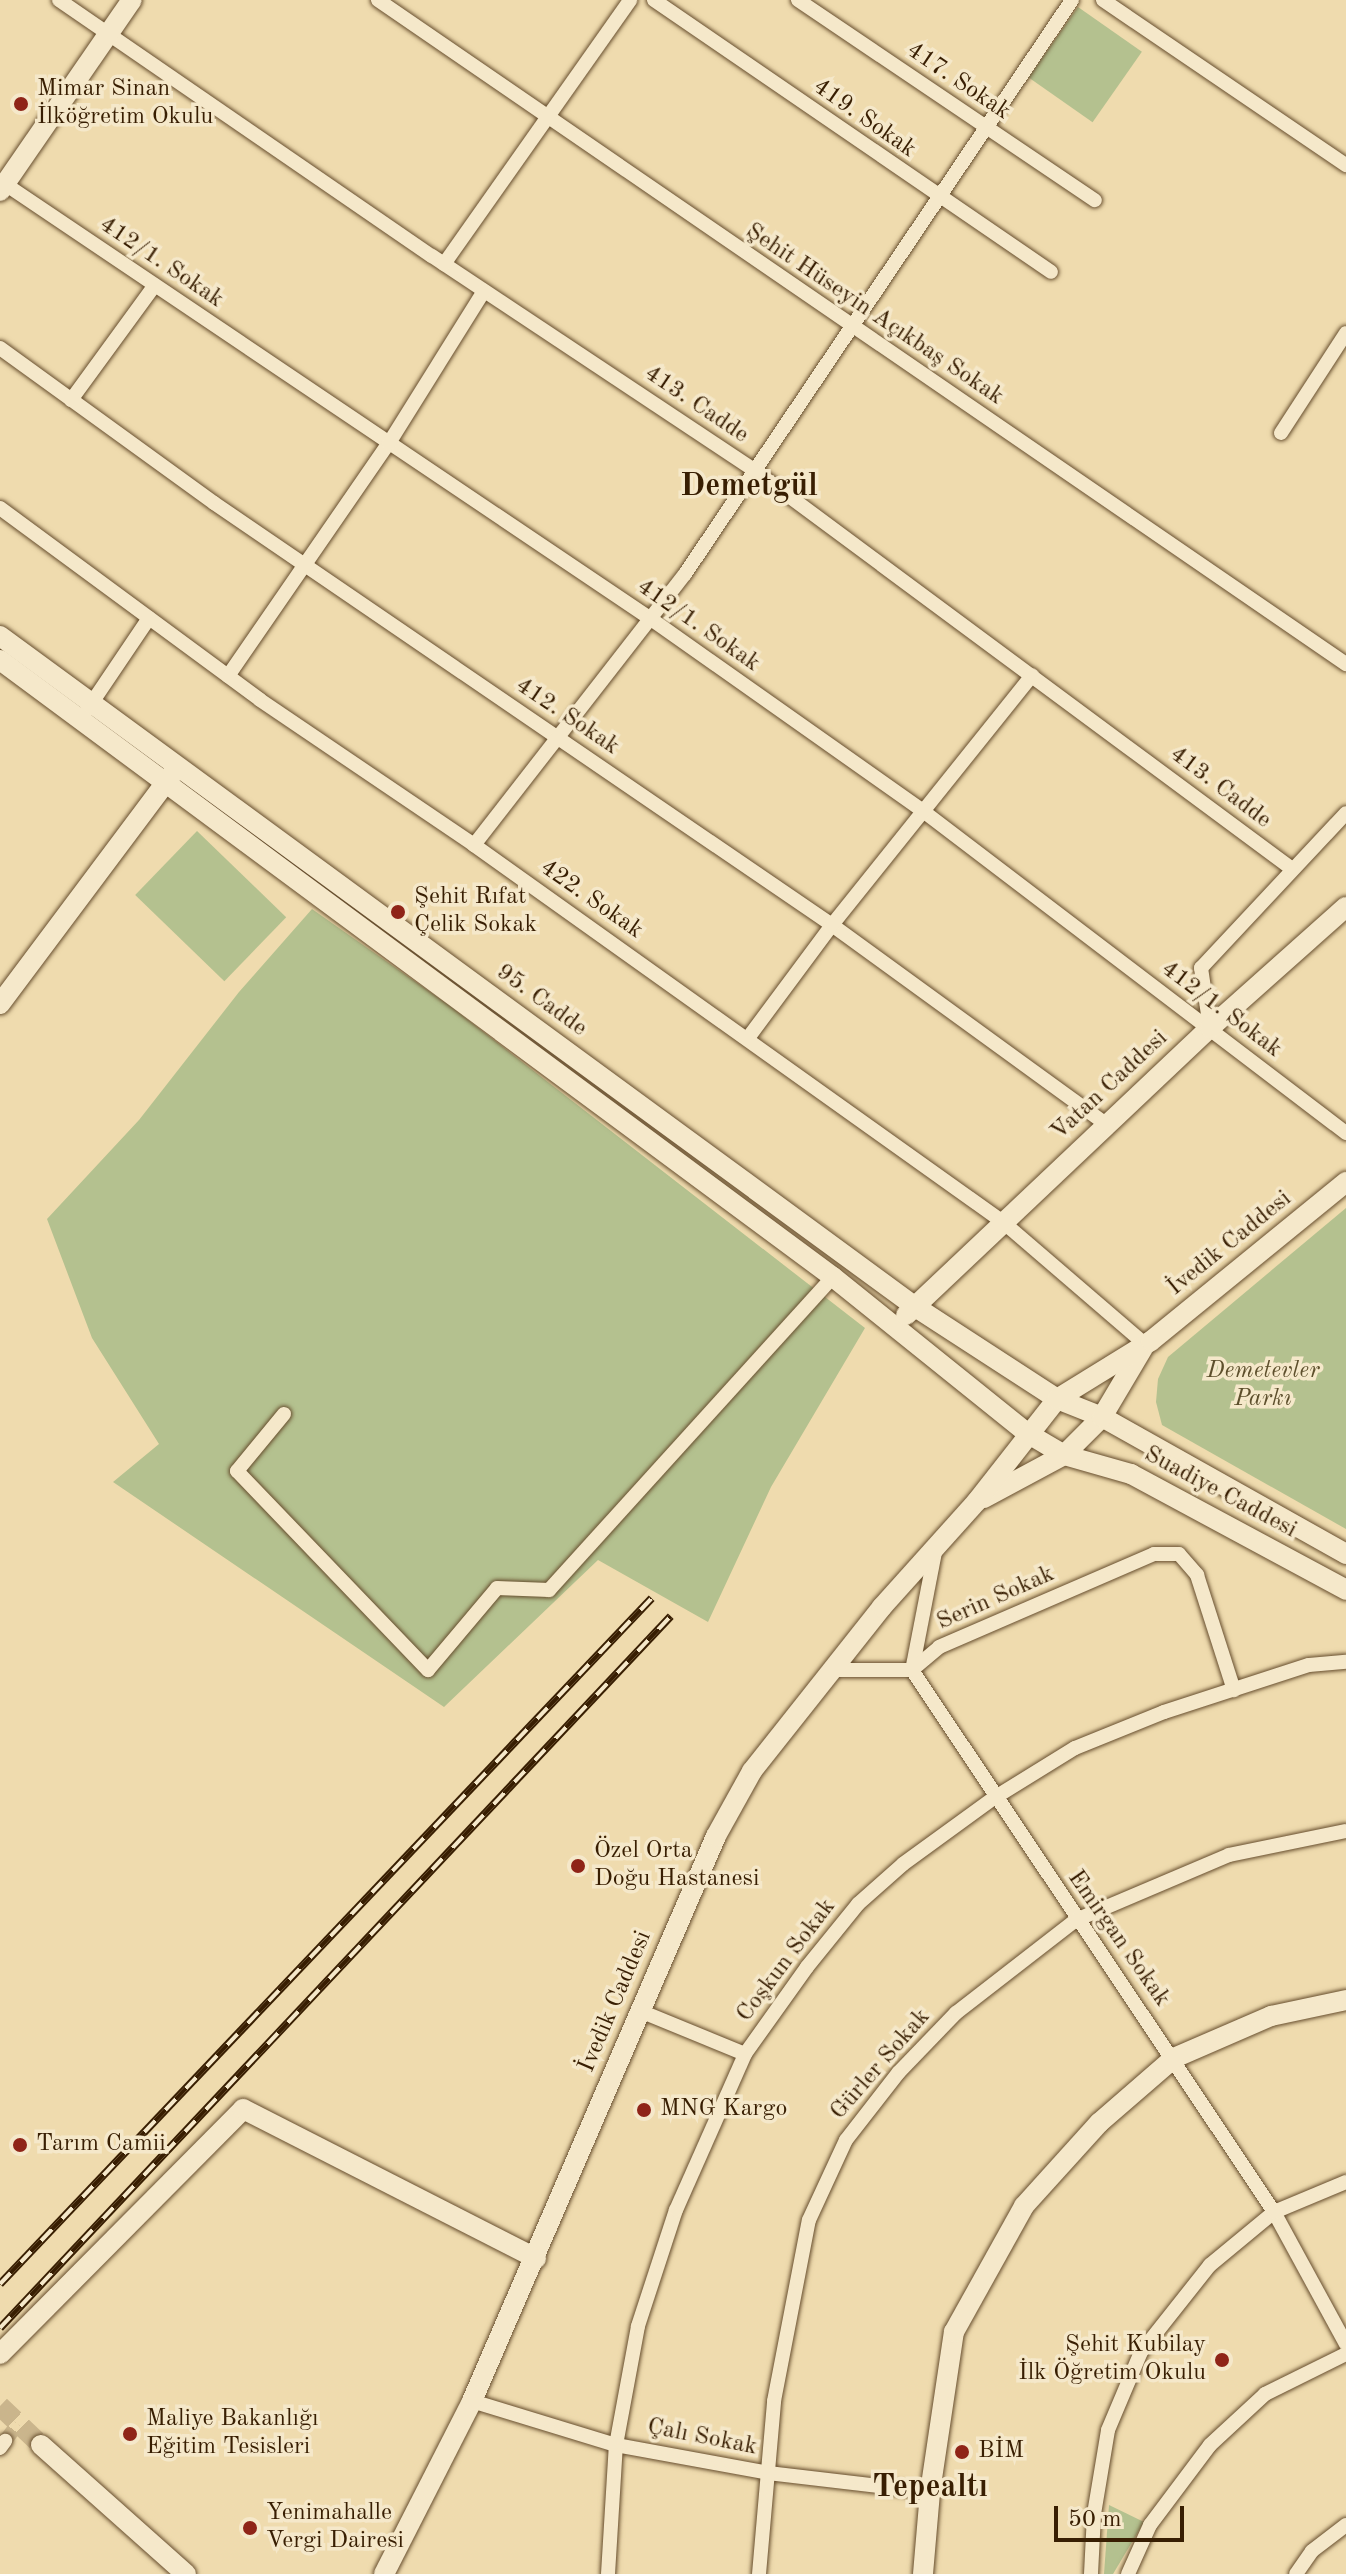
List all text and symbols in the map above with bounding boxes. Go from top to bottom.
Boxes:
street label: 417. Sokak [901,37,1015,127]
street label: 419. Sokak [807,73,921,165]
place label: Mimar Sinan İlköğretim Okulu [37,76,213,132]
marker: Mimar Sinan İlköğretim Okulu [12,95,30,113]
street label: 412/1. Sokak [93,211,229,315]
street label: Şehit Hüseyin Açıkbaş Sokak [739,218,1009,412]
street label: 413. Cadde [639,360,753,450]
district label: Demetgül [680,468,818,506]
street label: 412/1. Sokak [631,573,765,679]
street label: 412. Sokak [510,672,624,762]
street label: 413. Cadde [1164,741,1276,835]
street label: 422. Sokak [534,854,648,946]
place label: Şehit Rıfat Çelik Sokak [414,884,537,940]
marker: Şehit Rıfat Çelik Sokak [389,903,407,921]
street label: 412/1. Sokak [1155,955,1287,1065]
street label: 95. Cadde [490,958,592,1044]
street label: Vatan Caddesi [1046,1025,1174,1147]
street label: İvedik Caddesi [1162,1185,1298,1303]
park label: Demetevler Parkı [1207,1358,1319,1414]
street label: Suadiye Caddesi [1139,1441,1301,1545]
street label: Serin Sokak [933,1560,1059,1638]
place label: Özel Orta Doğu Hastanesi [594,1838,759,1894]
marker: Özel Orta Doğu Hastanesi [569,1857,587,1875]
street label: Emirgan Sokak [1060,1865,1176,2013]
street label: Coşkun Sokak [731,1894,843,2028]
street label: İvedik Caddesi [573,1927,659,2077]
street label: Gürler Sokak [825,2004,937,2126]
place label: MNG Kargo [660,2096,787,2124]
marker: MNG Kargo [635,2101,653,2119]
place label: Tarım Camii [36,2131,166,2159]
marker: Tarım Camii [11,2136,29,2154]
place label: Şehit Kubilay İlk Öğretim Okulu [1018,2332,1206,2388]
marker: Şehit Kubilay İlk Öğretim Okulu [1213,2351,1231,2369]
place label: Maliye Bakanlığı Eğitim Tesisleri [146,2406,318,2462]
street label: Çalı Sokak [645,2413,759,2463]
marker: Maliye Bakanlığı Eğitim Tesisleri [121,2425,139,2443]
place label: BİM [978,2438,1024,2466]
marker: BİM [953,2443,971,2461]
district label: Tepealtı [872,2469,988,2507]
scale bar [1058,2490,1188,2540]
place label: Yenimahalle Vergi Dairesi [266,2500,404,2556]
text: 50 m [1068,2508,1122,2532]
marker: Yenimahalle Vergi Dairesi [241,2519,259,2537]

